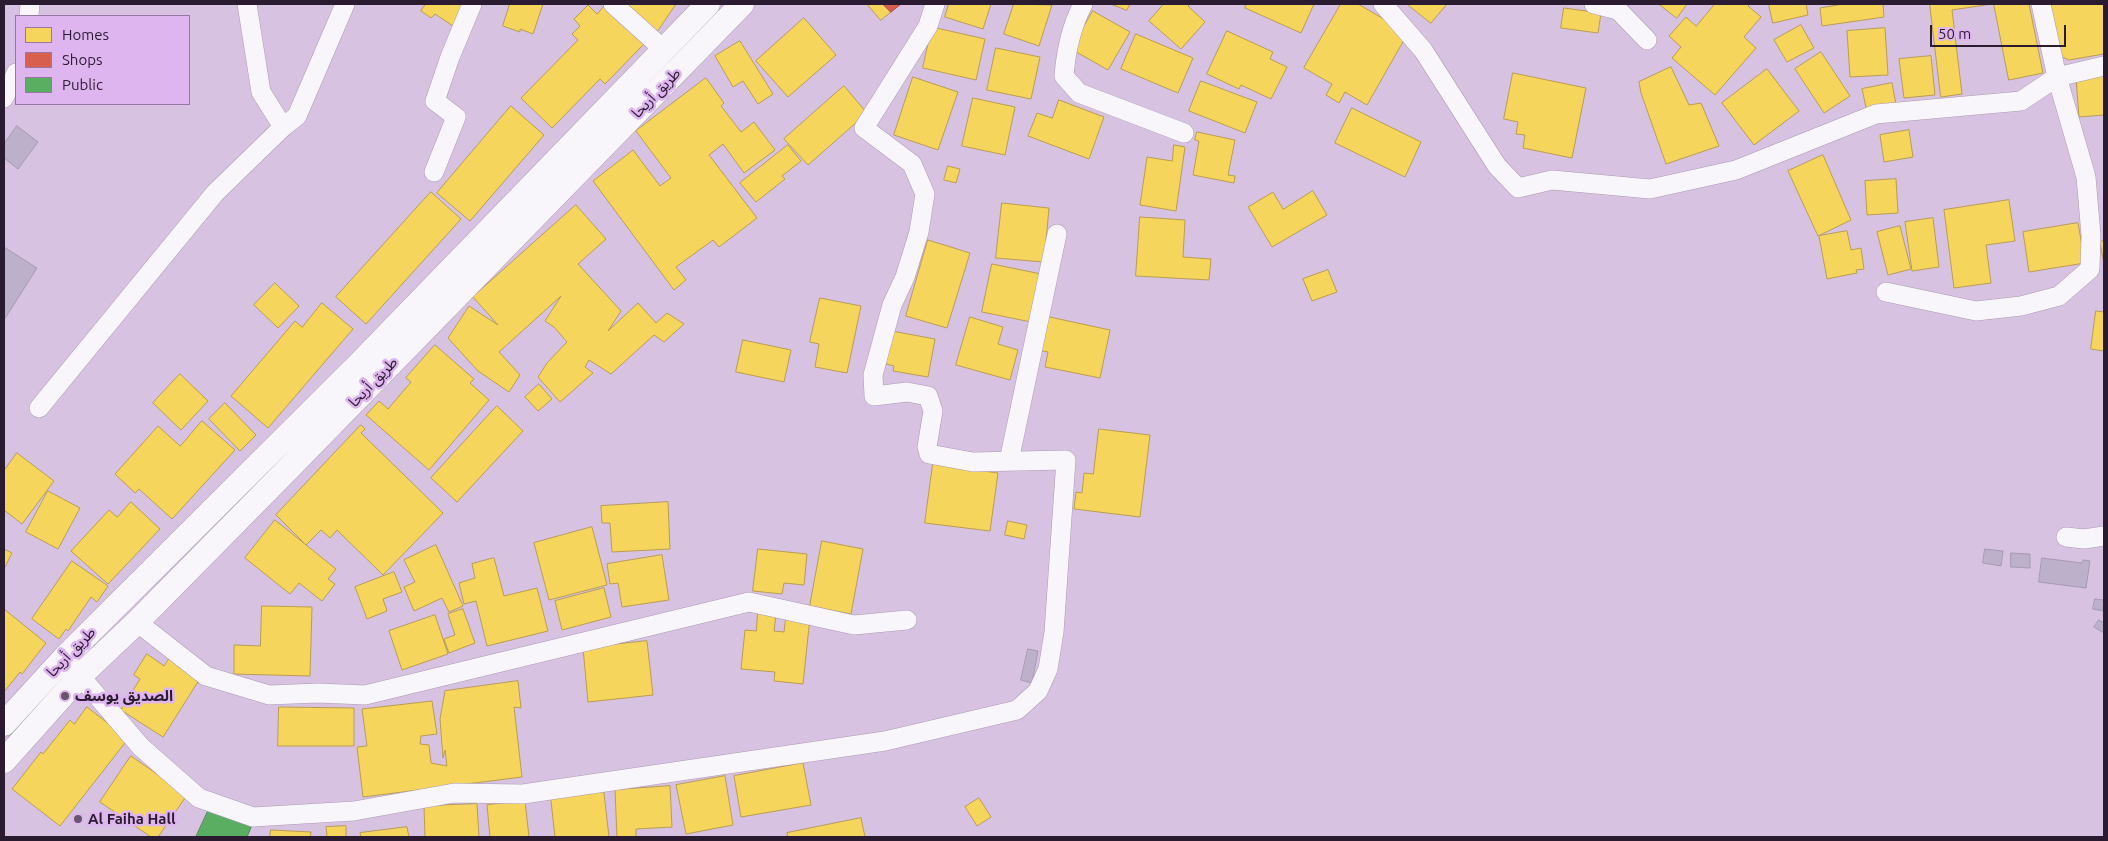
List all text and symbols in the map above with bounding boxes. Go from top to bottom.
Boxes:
legend [15,15,190,105]
scale bar [1933,15,2069,47]
text: 50 m [1938,25,1971,42]
text: Homes [62,26,109,43]
text: Shops [62,51,103,68]
street label: طريق أريحا [628,64,684,122]
text: Public [62,76,103,93]
street label: طريق أريحا [345,353,401,411]
street label: طريق أريحا [43,623,99,681]
place label: الصديق يوسف [75,687,173,705]
marker: الصديق يوسف [59,690,71,702]
place label: Al Faiha Hall [88,810,176,828]
marker: Al Faiha Hall [72,813,84,825]

